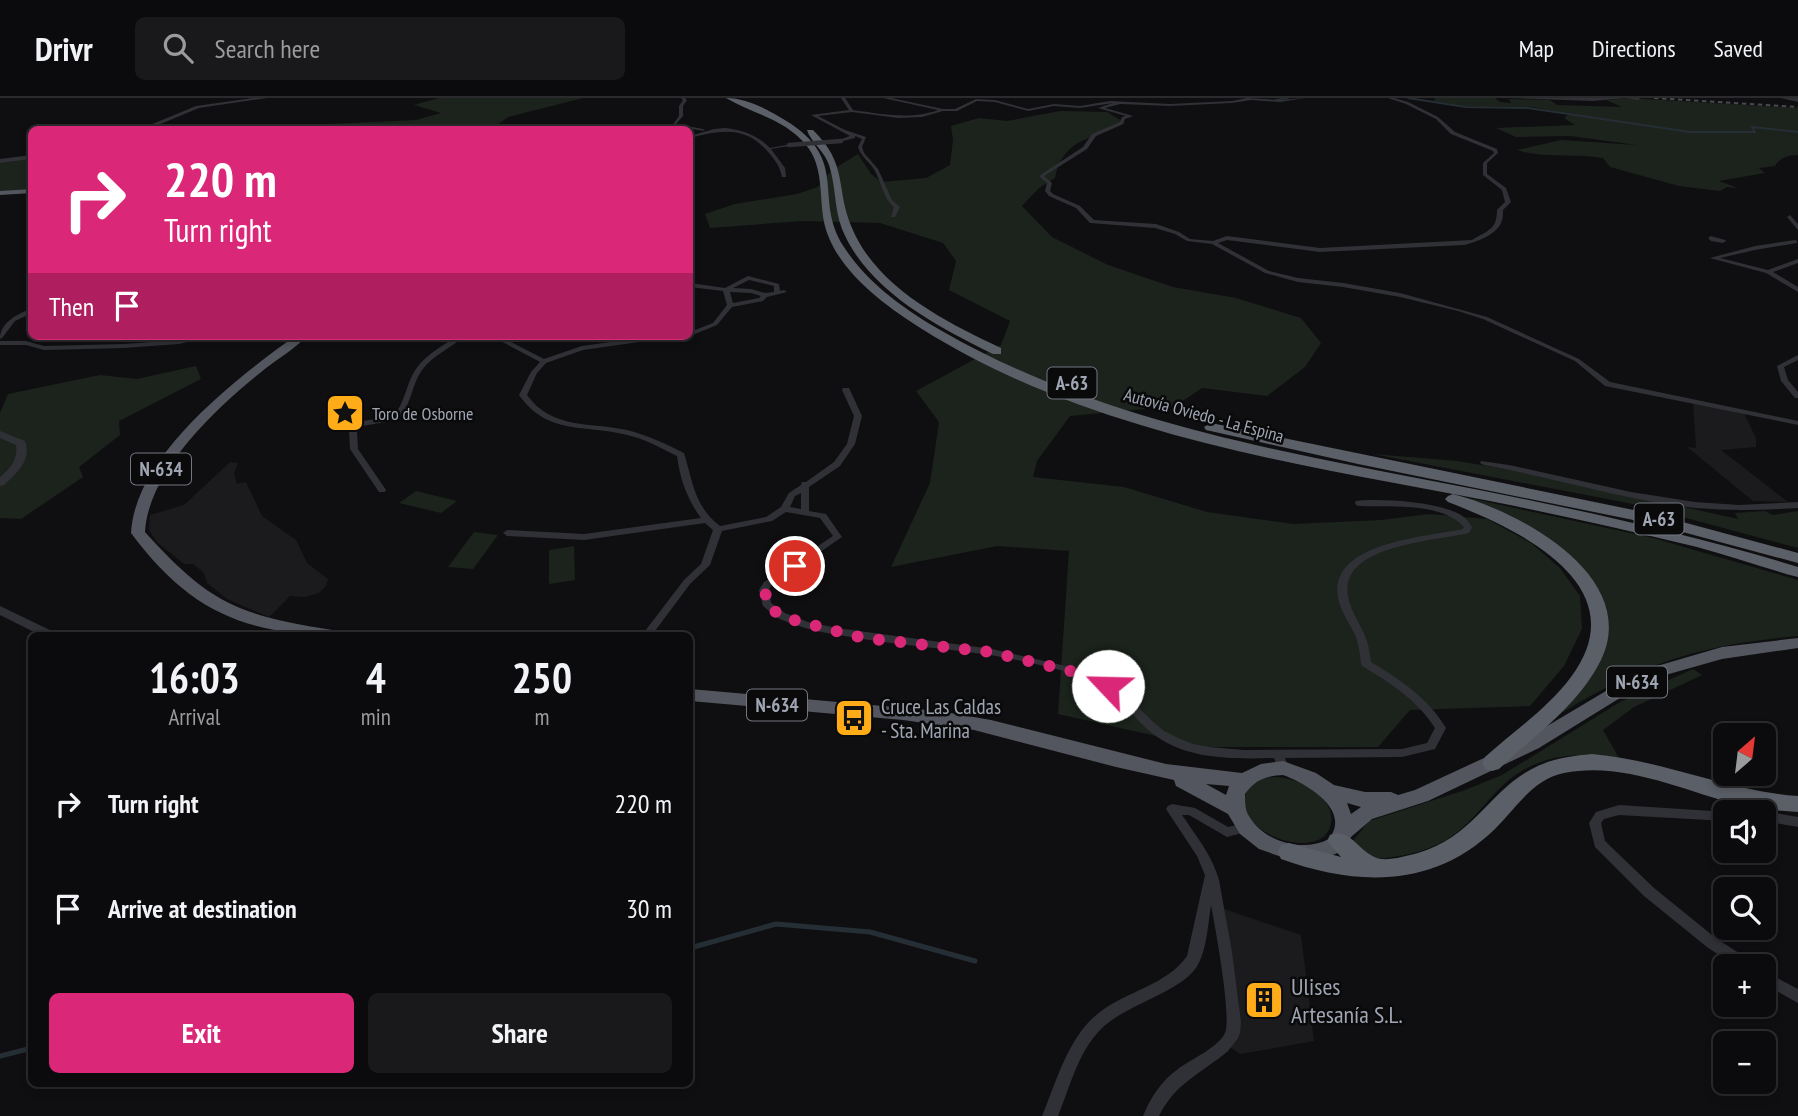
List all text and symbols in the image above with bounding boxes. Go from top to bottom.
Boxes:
search box [135,17,625,80]
text: Drivr [35,27,93,70]
icon: search [159,29,197,67]
text: Search here [215,32,320,65]
text: Map [1519,33,1554,64]
text: Directions [1592,33,1676,64]
text: Saved [1714,33,1763,64]
text: 220 m [164,147,277,211]
icon: right [49,154,140,245]
text: Turn right [164,209,272,251]
icon: arrive [108,287,146,325]
text: Then [49,290,94,323]
road number: A-63 [1048,368,1096,398]
street label: Autovía Oviedo - La Espina [1122,383,1286,447]
place icon: Toro de Osborne [324,392,366,434]
place label: Toro de Osborne [372,402,473,425]
road number: N-634 [131,454,191,484]
road number: A-63 [1634,504,1684,534]
pin [765,536,825,596]
icon: arrive [776,547,814,585]
position arrow [1071,649,1145,723]
text: 16:03 [149,650,240,705]
text: 4 [366,650,386,705]
text: 250 [512,650,572,705]
road number: N-634 [1607,666,1667,698]
road number: N-634 [747,690,807,720]
place label: Cruce Las Caldas - Sta. Marina [881,693,1001,744]
bus stop icon: Cruce Las Caldas - Sta. Marina [833,697,875,739]
text: Arrival [168,702,220,731]
text: min [361,702,391,731]
text: m [534,702,549,731]
north arrow [1713,723,1776,786]
map controls [1713,723,1776,1094]
icon: right [49,785,87,823]
text: Turn right [108,787,199,820]
text: 220 m [614,787,672,820]
button: sound [1713,800,1776,863]
button: search [1713,877,1776,940]
icon: arrive [49,890,87,928]
text: Arrive at destination [108,892,297,925]
text: 30 m [626,892,672,925]
button: + [1713,954,1776,1017]
place label: Ulises Artesanía S.L. [1291,971,1403,1030]
building icon: Ulises Artesanía S.L. [1243,979,1285,1021]
button: Exit [49,993,354,1073]
button: Share [368,993,672,1073]
button: − [1713,1031,1776,1094]

